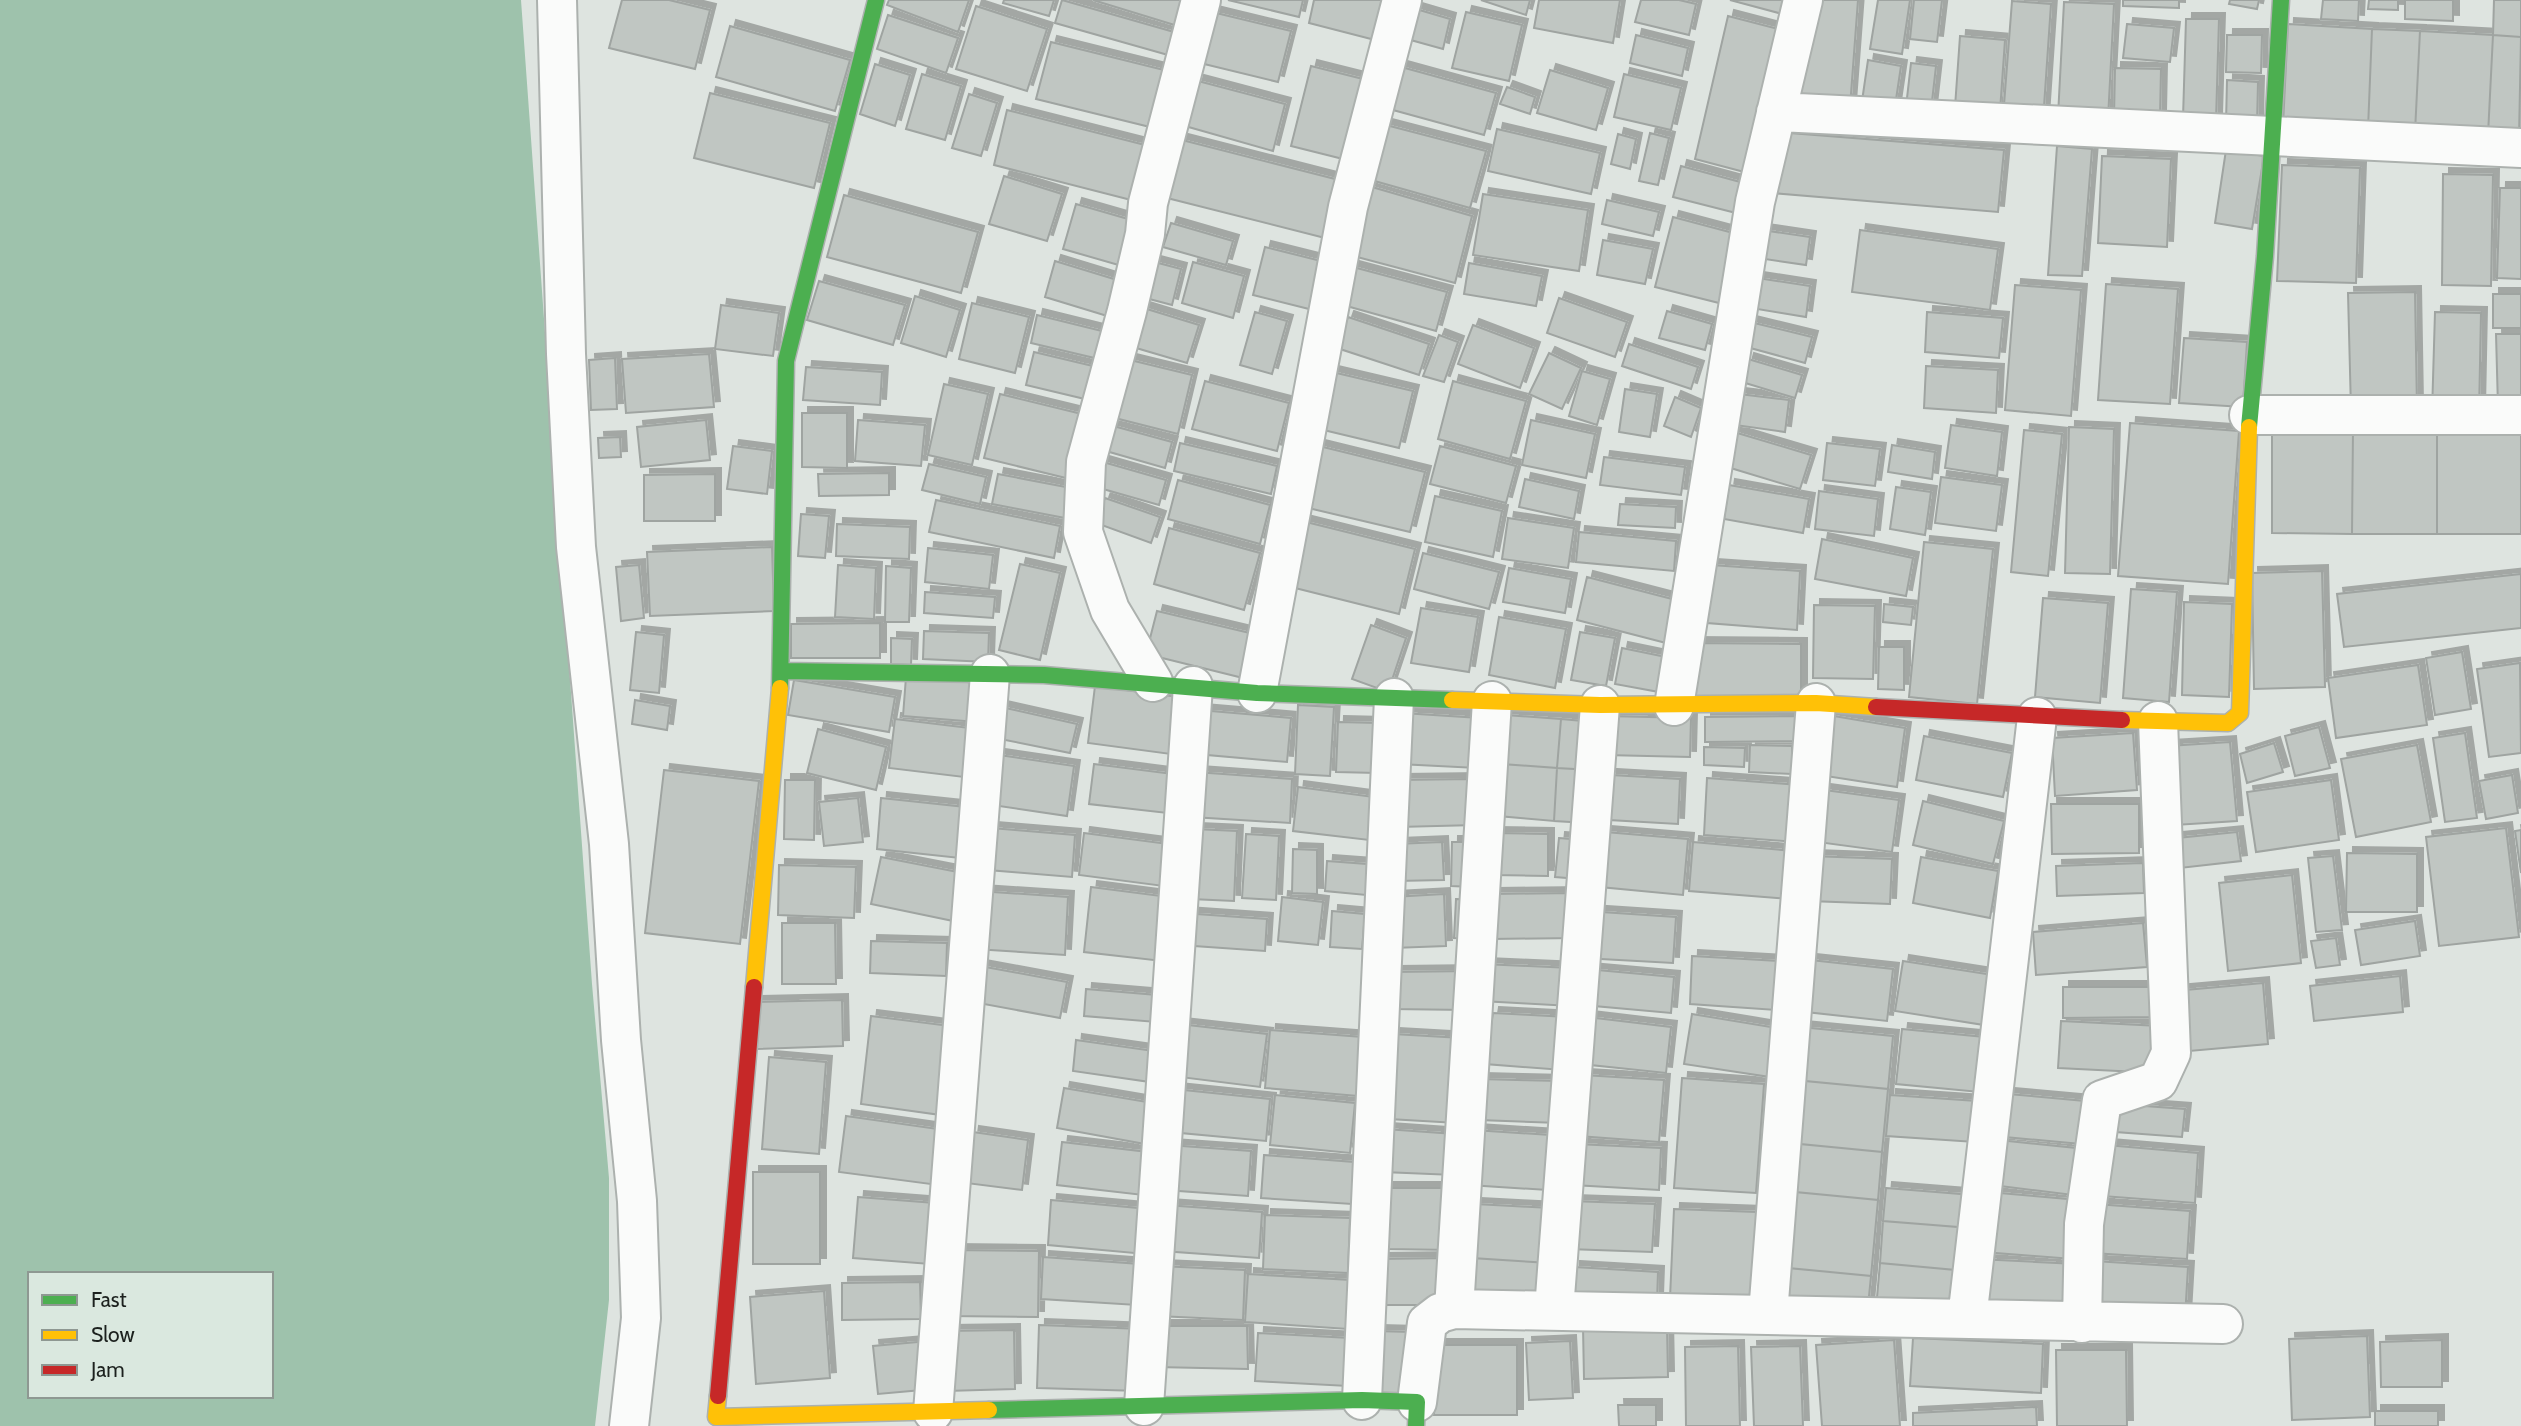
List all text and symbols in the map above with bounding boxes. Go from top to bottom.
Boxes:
legend [28,1272,273,1398]
text: Fast [91,1287,127,1312]
text: Slow [91,1322,135,1347]
text: Jam [90,1357,125,1382]

